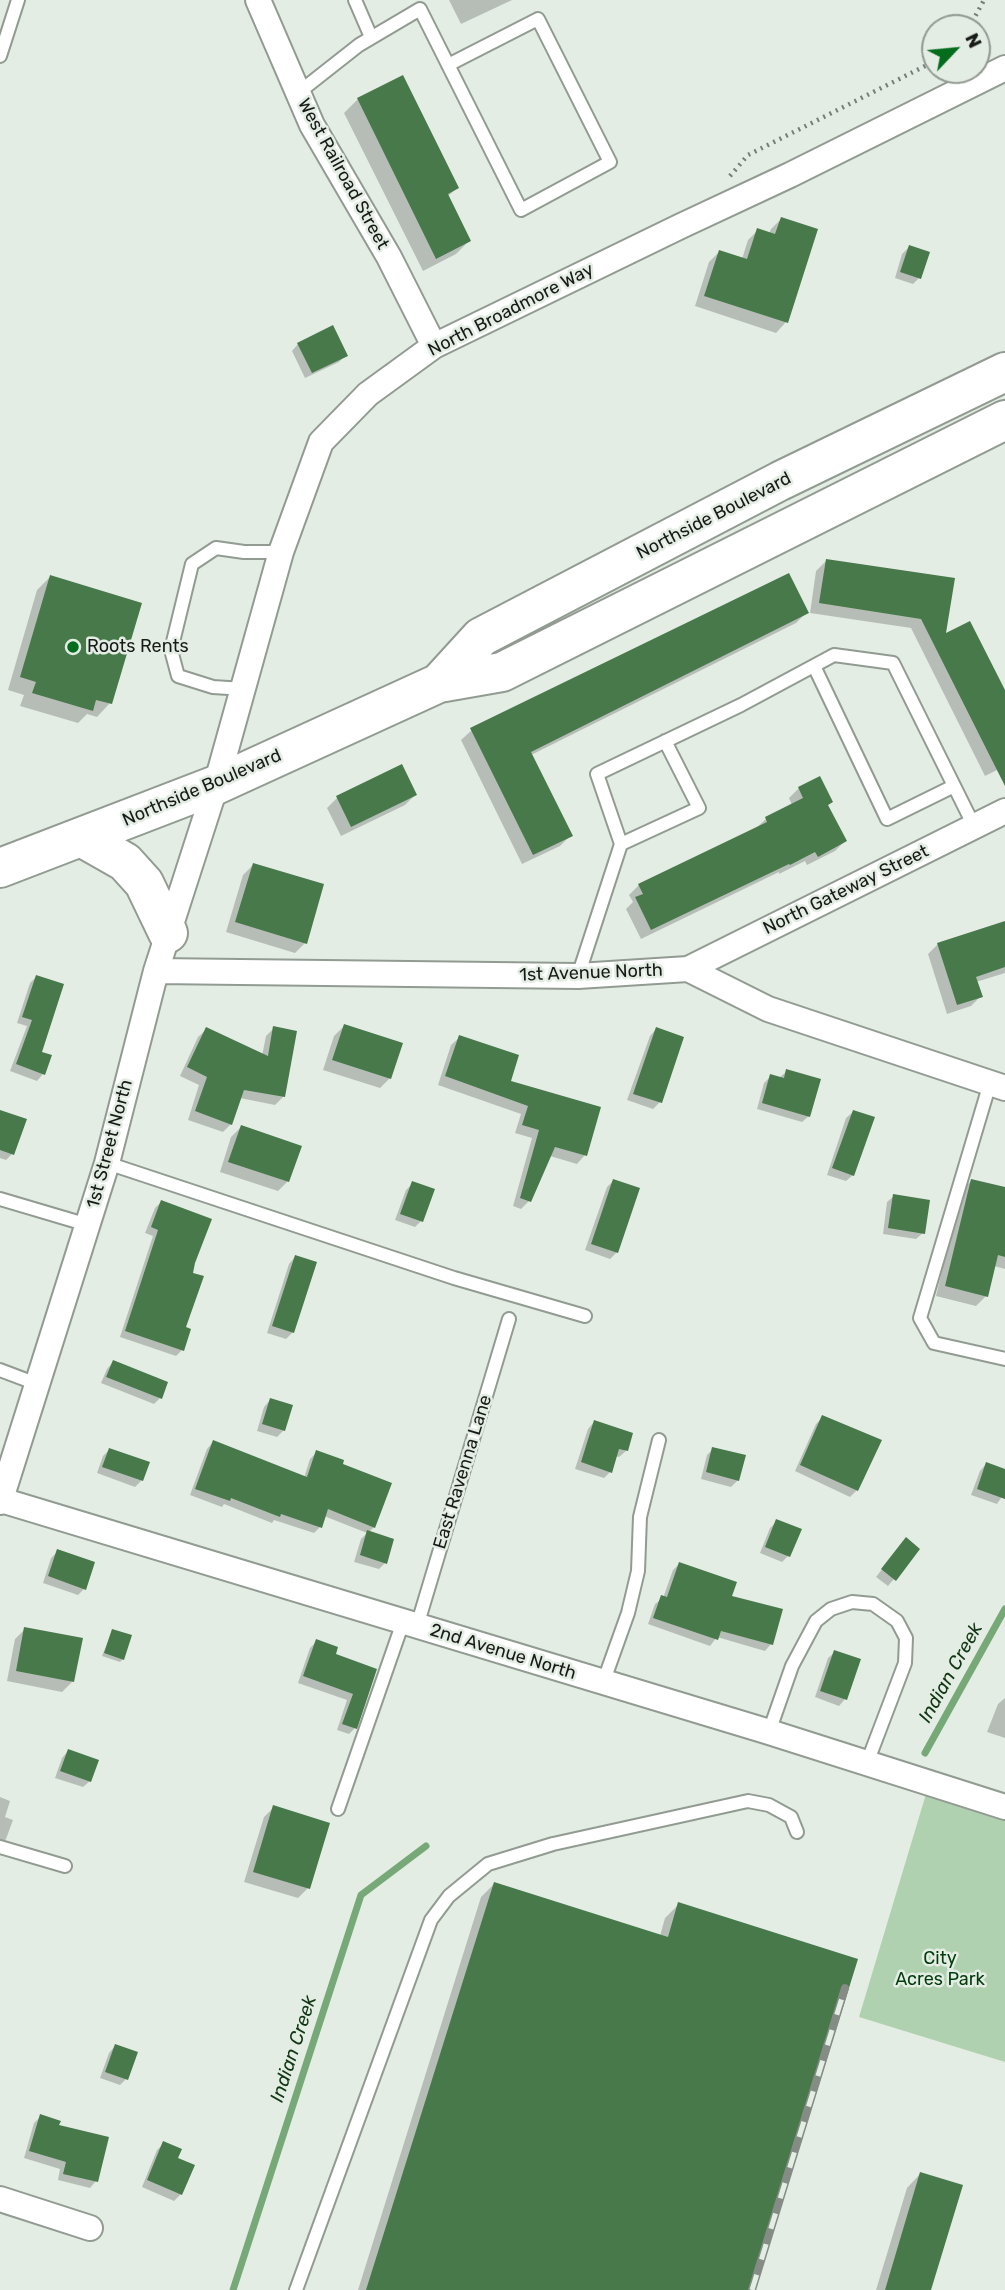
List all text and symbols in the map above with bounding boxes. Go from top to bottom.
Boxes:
north arrow [921,14,991,84]
text: N [960,29,987,52]
street label: West Railroad Street [293,95,393,253]
street label: North Broadmore Way [425,259,597,361]
street label: Northside Boulevard [633,468,795,564]
place label: Roots Rents [87,636,189,658]
marker: Roots Rents [65,639,81,655]
street label: Northside Boulevard [119,745,285,831]
street label: North Gateway Street [760,841,932,939]
street label: 1st Avenue North [519,960,663,986]
street label: 1st Street North [82,1077,138,1211]
street label: East Ravenna Lane [429,1392,497,1552]
street label: 2nd Avenue North [427,1619,579,1685]
water label: Indian Creek [914,1619,988,1727]
park label: City Acres Park [895,1948,985,1990]
water label: Indian Creek [266,1993,322,2105]

